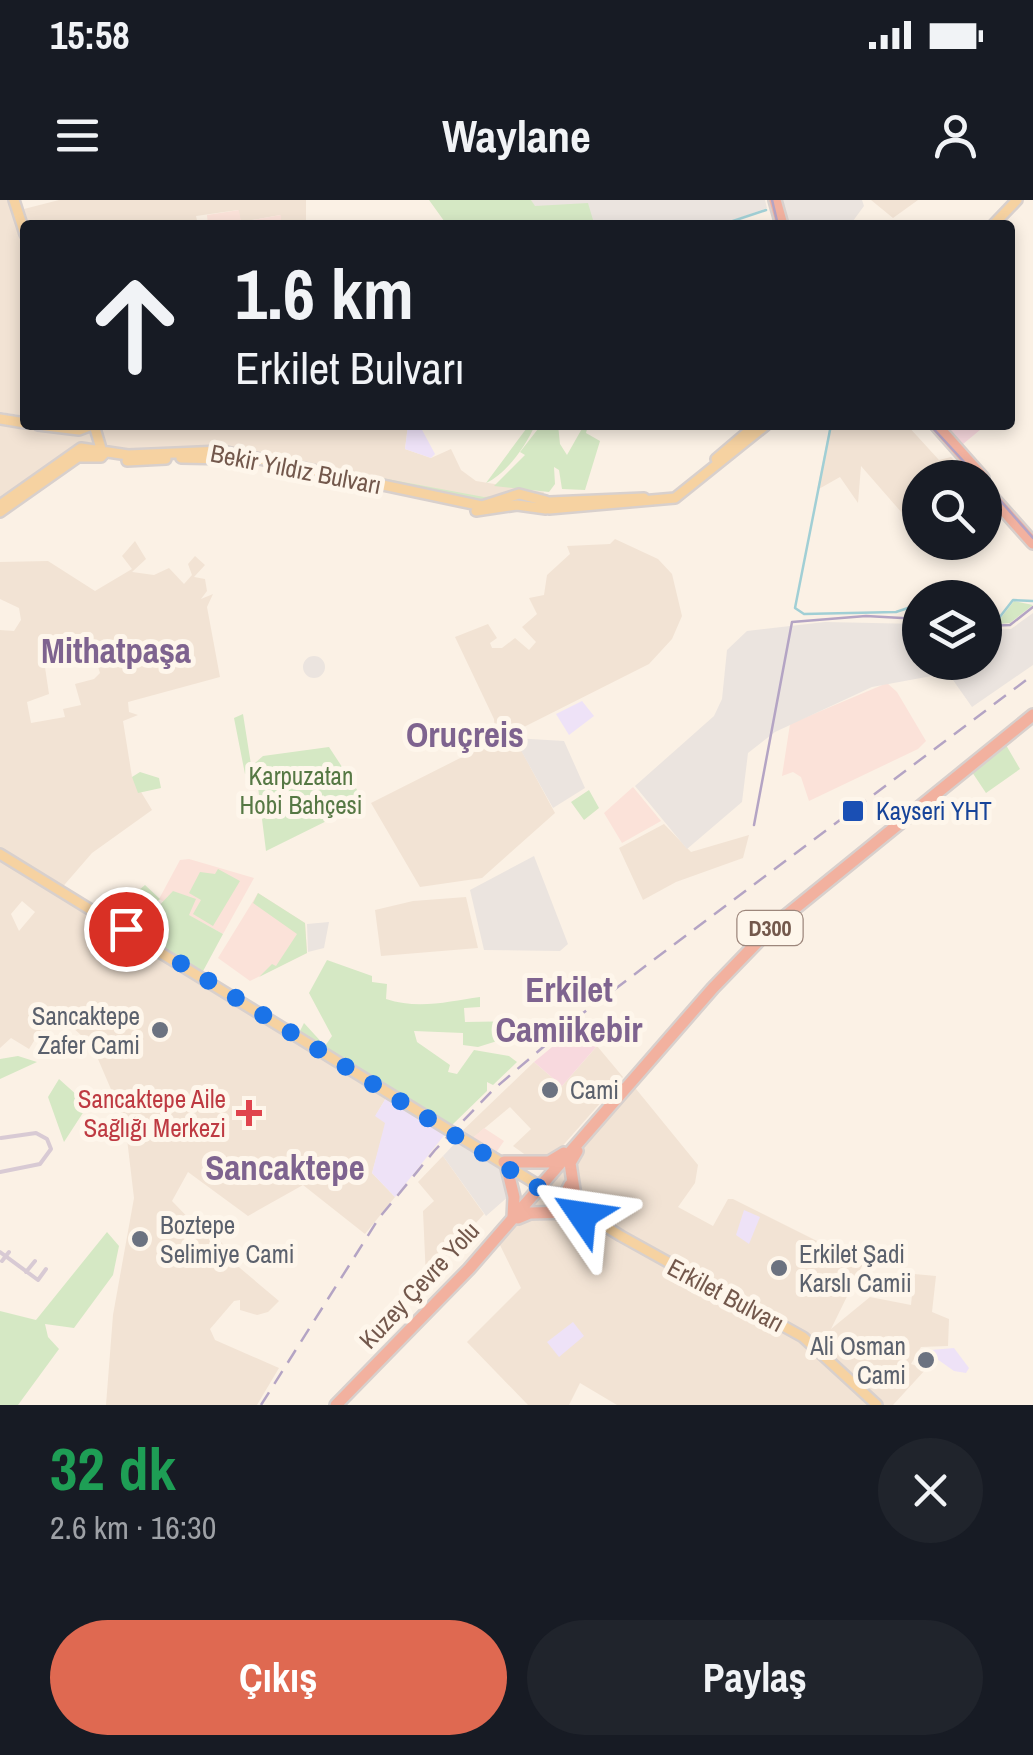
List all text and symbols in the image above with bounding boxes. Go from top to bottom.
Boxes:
text: 15:58 [50,10,130,61]
text: Waylane [442,105,591,166]
icon: menu [50,108,105,163]
icon: person [928,108,983,163]
text: 1.6 km [235,247,414,341]
icon: ahead [70,260,200,390]
text: Erkilet Bulvarı [235,337,465,398]
street label: Bekir Yıldız Bulvarı [208,436,384,502]
map controls [902,460,1002,680]
button: search [902,460,1002,560]
button: layers [902,580,1002,680]
district label: Mithatpaşa [41,627,191,674]
district label: Oruçreis [406,711,524,758]
park label: Karpuzatan Hobi Bahçesi [239,759,363,822]
place label: Kayseri YHT [876,794,992,828]
marker: Kayseri YHT [840,798,866,824]
pin [84,887,169,972]
icon: arrive [99,902,154,957]
road number: D300 [738,911,802,945]
district label: Erkilet Camiikebir [496,966,643,1053]
place label: Sancaktepe Zafer Cami [32,999,140,1062]
marker: Sancaktepe Zafer Cami [149,1019,171,1041]
place label: Cami [570,1073,619,1107]
marker: Cami [539,1079,561,1101]
place label: Sancaktepe Aile Sağlığı Merkezi [78,1082,226,1145]
marker: Sancaktepe Aile Sağlığı Merkezi [236,1100,262,1126]
district label: Sancaktepe [205,1144,365,1191]
position arrow [530,1163,634,1267]
place label: Boztepe Selimiye Cami [160,1208,294,1271]
street label: Kuzey Çevre Yolu [351,1214,487,1356]
marker: Boztepe Selimiye Cami [129,1228,151,1250]
place label: Erkilet Şadi Karslı Camii [799,1237,912,1300]
street label: Erkilet Bulvarı [662,1250,790,1340]
marker: Erkilet Şadi Karslı Camii [768,1257,790,1279]
place label: Ali Osman Cami [809,1329,906,1392]
marker: Ali Osman Cami [915,1349,937,1371]
text: 32 dk [50,1428,176,1509]
button: close [878,1438,983,1543]
text: 2.6 km · 16:30 [50,1506,216,1549]
button: Çıkış [50,1620,507,1735]
button: Paylaş [527,1620,983,1735]

